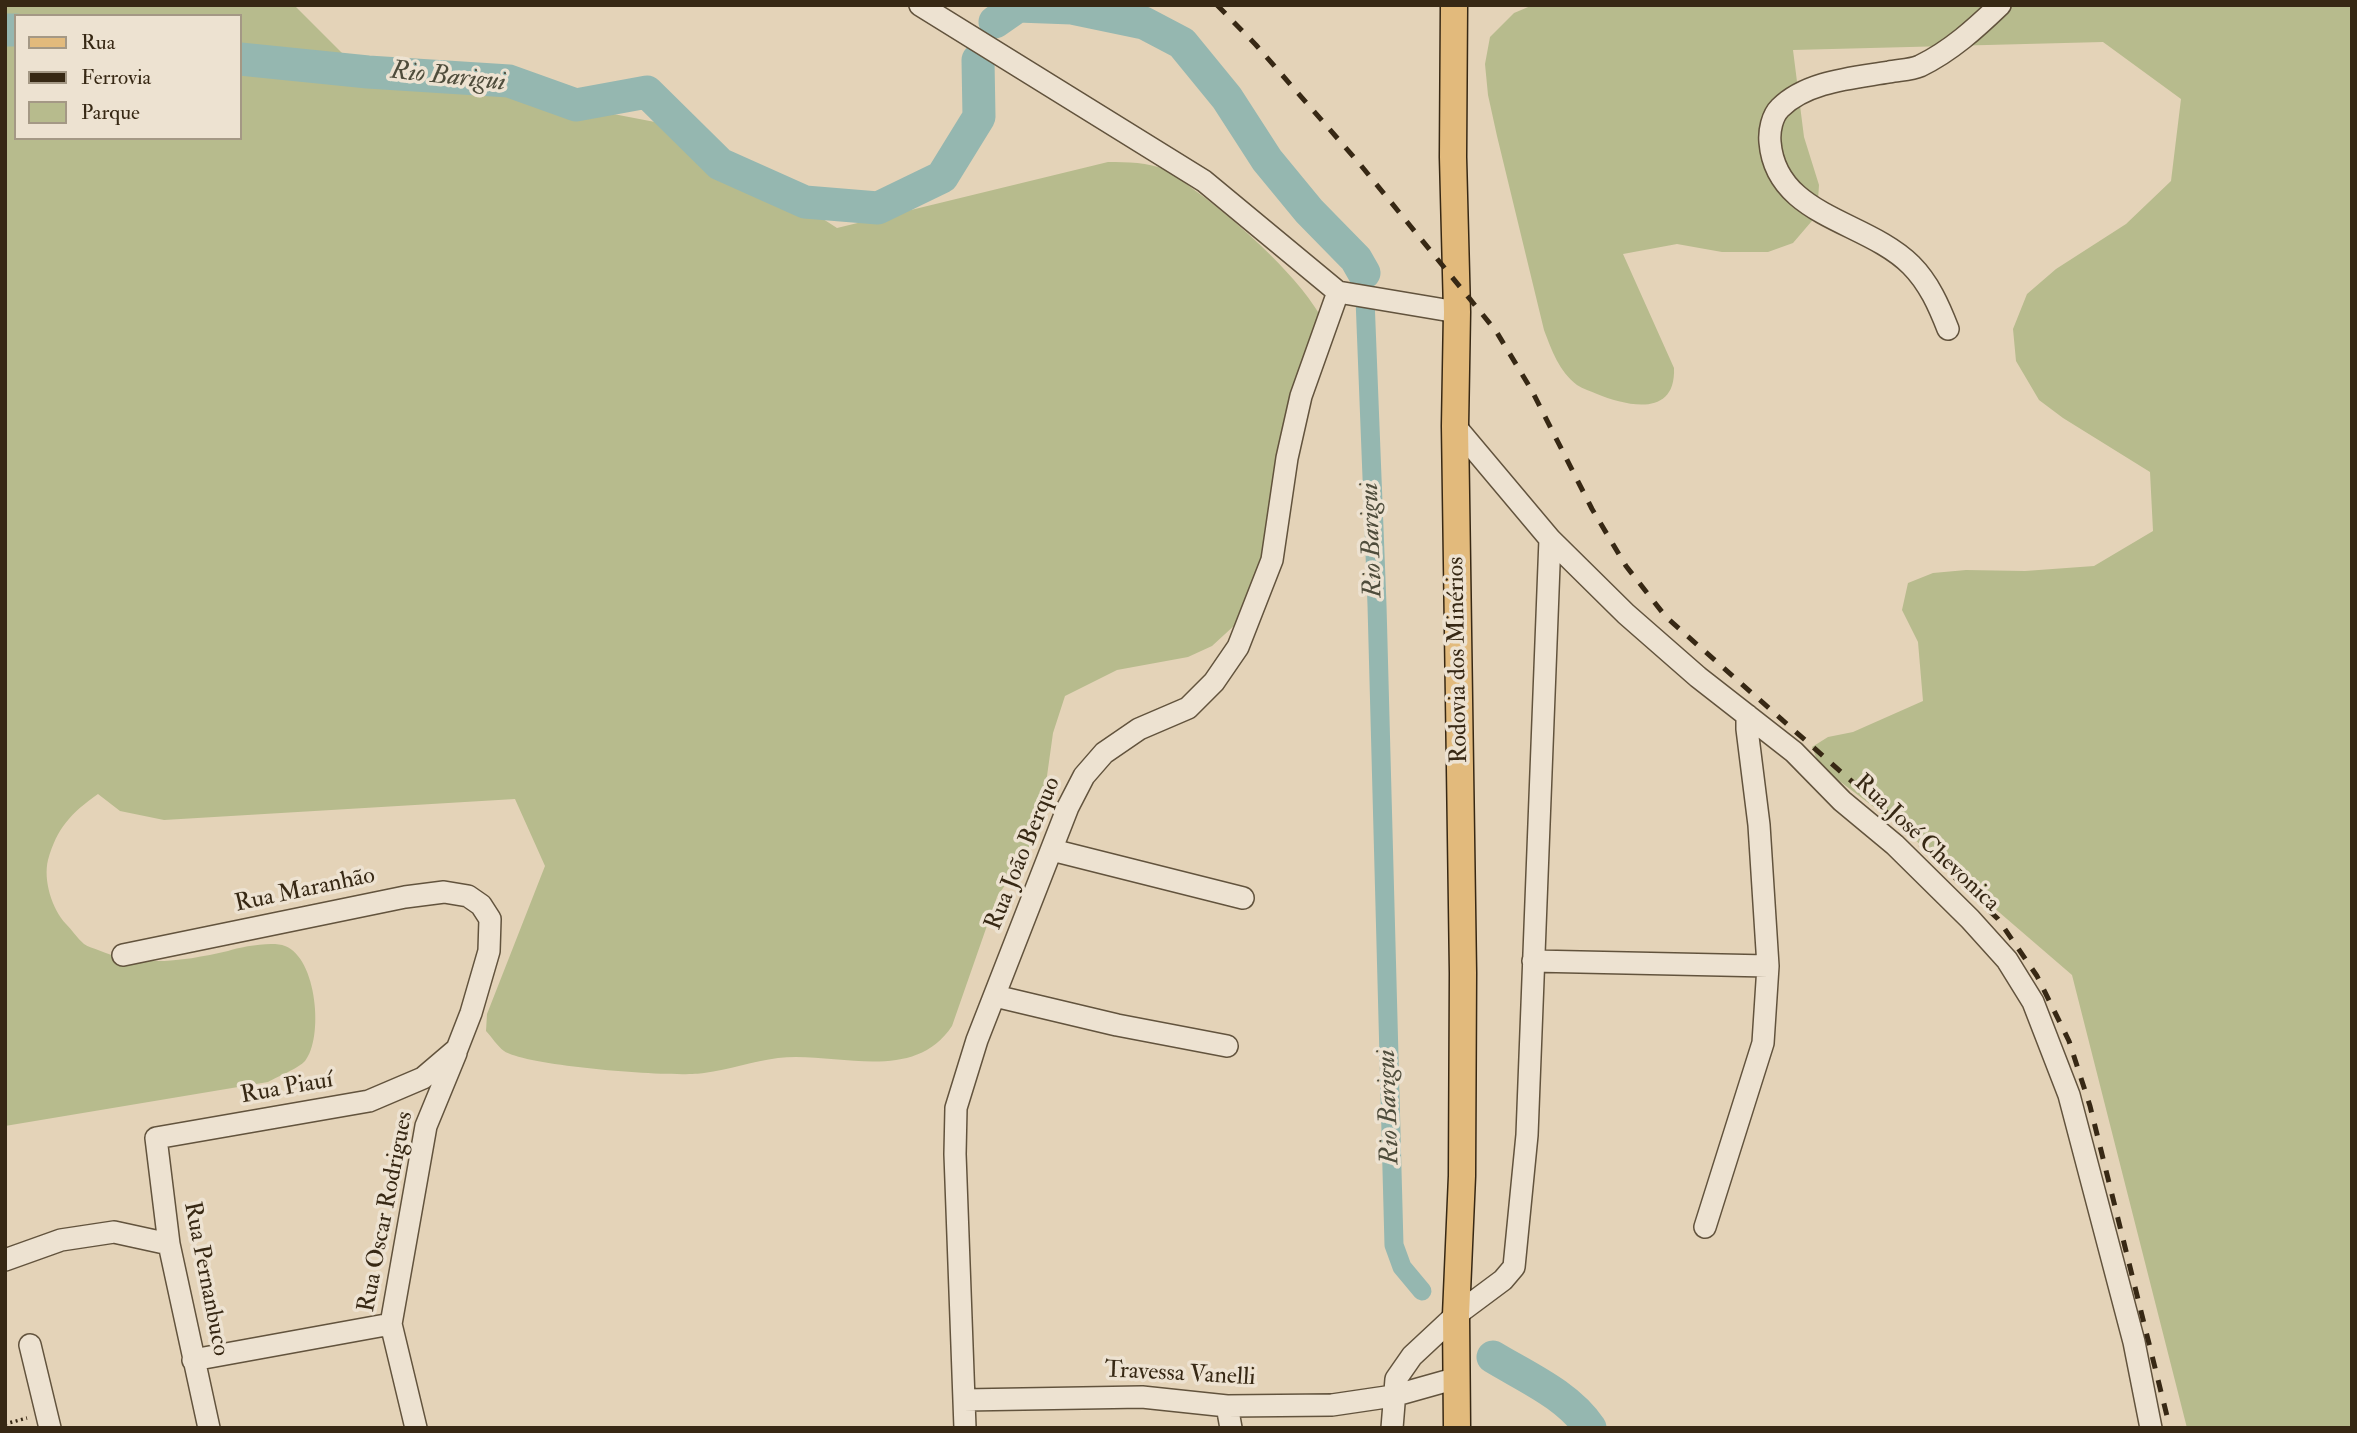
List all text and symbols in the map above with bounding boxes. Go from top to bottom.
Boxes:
legend [14,14,242,140]
text: Rua [81,29,115,56]
water label: Rio Barigui [389,56,507,100]
text: Ferrovia [81,64,151,91]
text: Parque [81,99,140,126]
water label: Rio Barigui [1355,482,1391,598]
street label: Rodovia dos Minérios [1443,556,1475,764]
street label: Rua José Chevonica [1847,769,2005,919]
street label: Rua João Berquo [980,773,1068,935]
street label: Rua Maranhão [232,862,378,920]
water label: Rio Barigui [1372,1049,1408,1165]
street label: Rua Piauí [239,1067,335,1111]
street label: Rua Oscar Rodrigues [353,1109,421,1315]
street label: Rua Pernanbuco [176,1199,234,1359]
street label: Travessa Vanelli [1104,1357,1256,1393]

